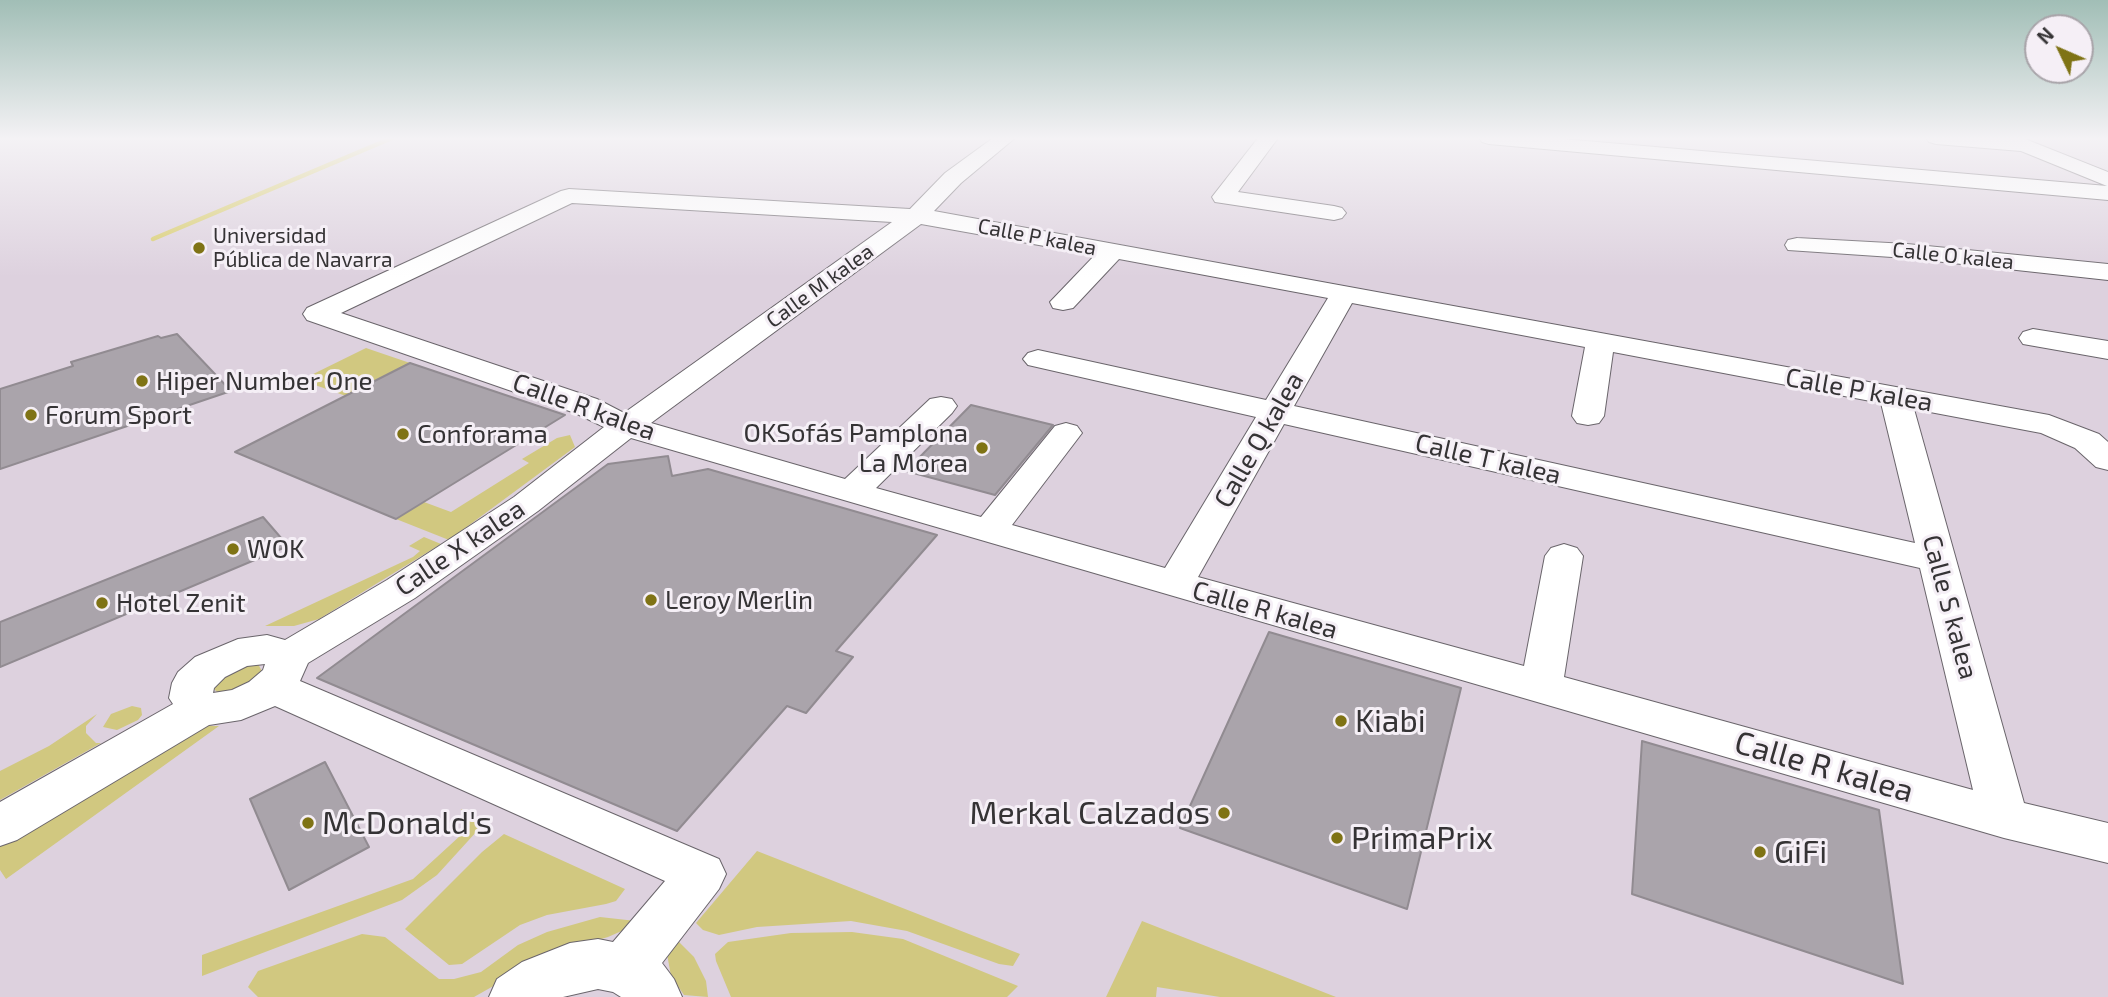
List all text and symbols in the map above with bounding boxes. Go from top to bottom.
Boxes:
north arrow [2024,14,2094,84]
text: N [2032,23,2058,48]
street label: Calle P kalea [976,213,1098,261]
place label: Universidad Pública de Navarra [213,223,393,273]
street label: Calle O kalea [1891,237,2015,275]
street label: Calle M kalea [762,239,878,333]
marker: Universidad Pública de Navarra [191,240,207,256]
street label: Calle P kalea [1783,362,1935,418]
place label: Hiper Number One [156,365,372,397]
street label: Calle R kalea [508,367,660,447]
street label: Calle Q kalea [1208,367,1310,513]
marker: Hiper Number One [134,373,150,389]
place label: Forum Sport [45,399,192,431]
marker: Forum Sport [23,407,39,423]
place label: OKSofás Pamplona La Morea [744,417,968,478]
place label: Conforama [417,418,548,450]
marker: Conforama [395,426,411,442]
street label: Calle T kalea [1412,427,1564,491]
marker: OKSofás Pamplona La Morea [974,440,990,456]
street label: Calle X kalea [389,493,531,603]
street label: Calle S kalea [1916,531,1984,683]
place label: WOK [247,533,304,565]
marker: WOK [225,541,241,557]
street label: Calle R kalea [1189,574,1341,646]
place label: Leroy Merlin [665,584,813,616]
place label: Hotel Zenit [116,587,246,619]
marker: Leroy Merlin [643,592,659,608]
marker: Hotel Zenit [94,595,110,611]
place label: Kiabi [1355,702,1426,740]
marker: Kiabi [1333,713,1349,729]
street label: Calle R kalea [1730,723,1918,811]
place label: Merkal Calzados [969,794,1210,832]
place label: McDonald's [322,804,492,842]
marker: Merkal Calzados [1216,805,1232,821]
marker: McDonald's [300,815,316,831]
place label: PrimaPrix [1351,819,1493,857]
marker: PrimaPrix [1329,830,1345,846]
place label: GiFi [1774,833,1827,871]
marker: GiFi [1752,844,1768,860]

